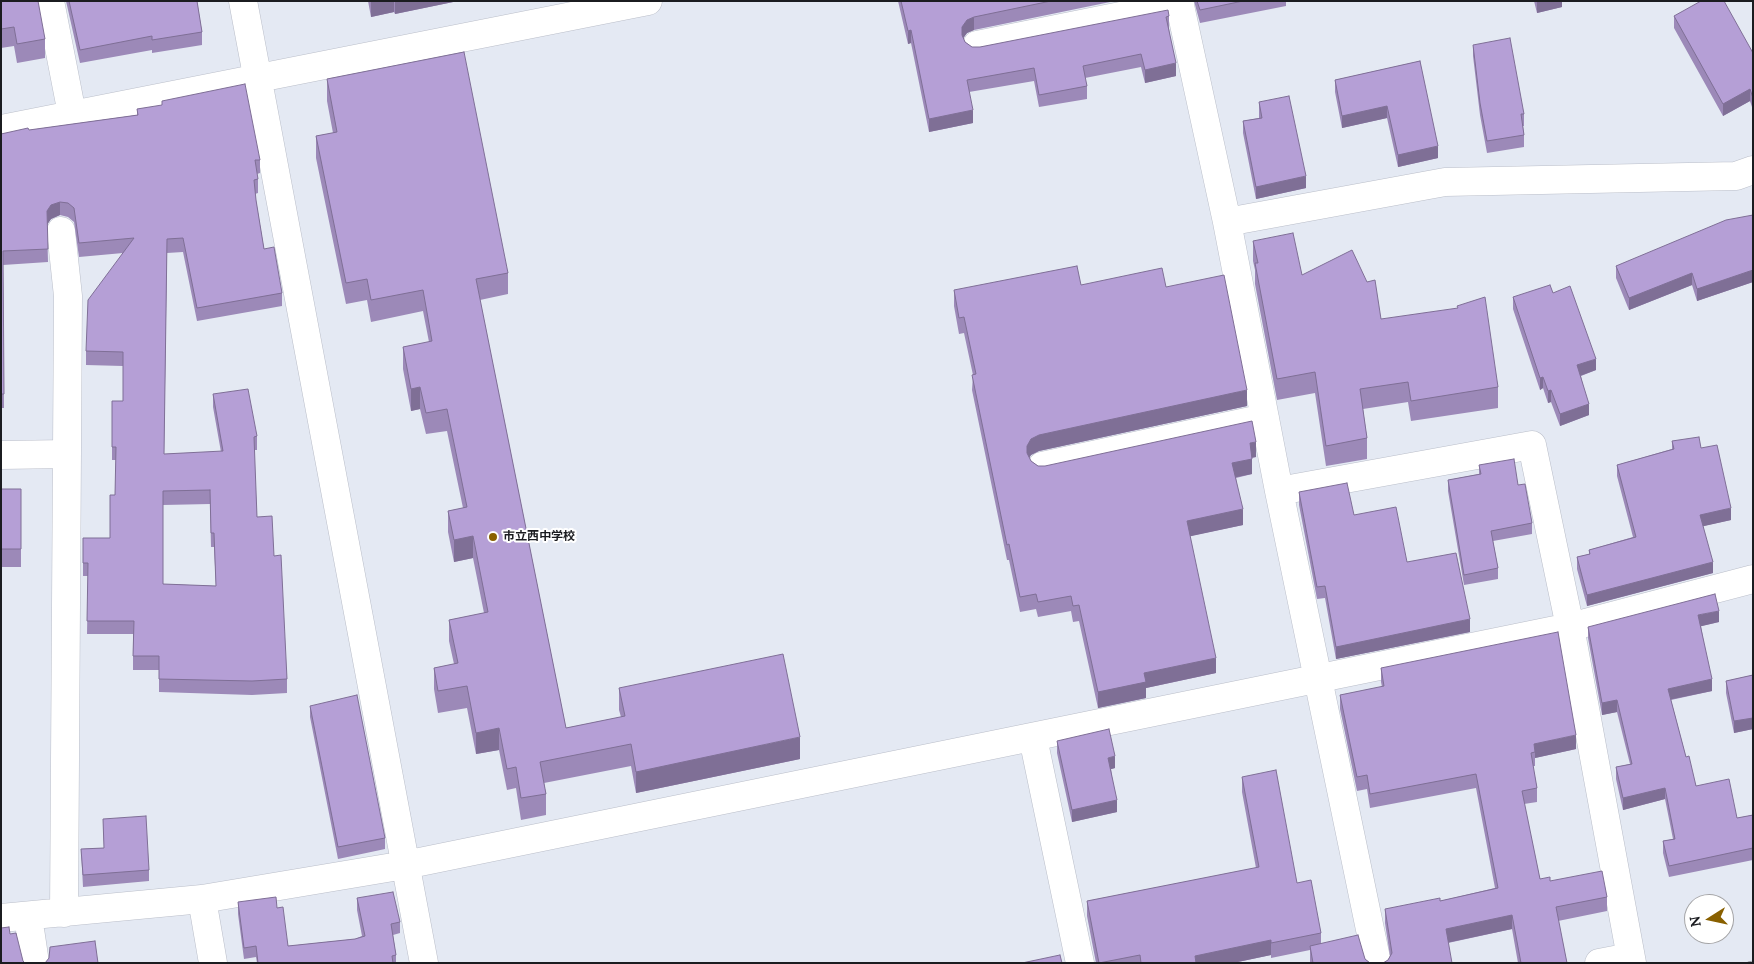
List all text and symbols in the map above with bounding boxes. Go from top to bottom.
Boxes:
place label: 市立西中学校 [503,530,575,544]
marker: 市立西中学校 [487,531,499,543]
north arrow [1684,894,1734,944]
text: N [1685,915,1705,928]

